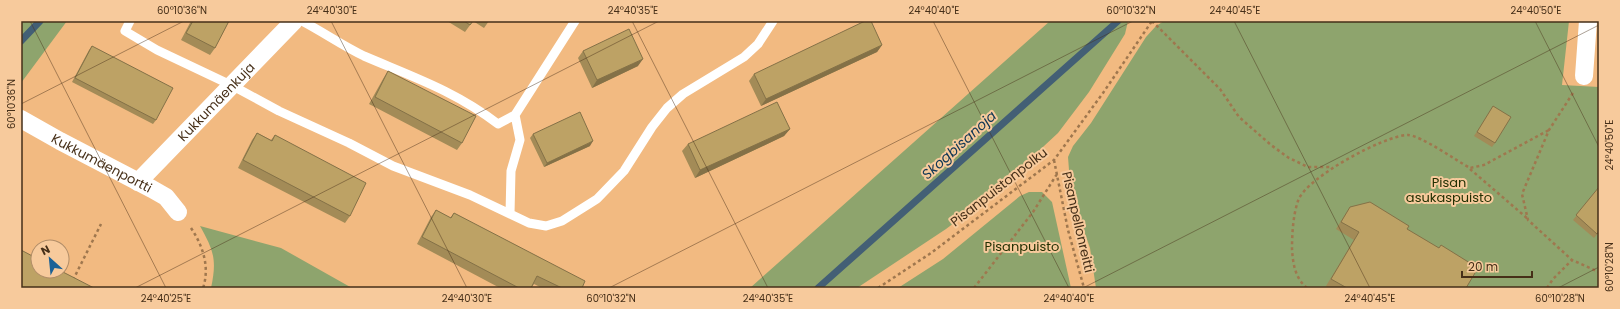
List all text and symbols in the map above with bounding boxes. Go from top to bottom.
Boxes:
text: 60°10'36"N [157,3,207,18]
text: 24°40'30"E [307,3,357,18]
text: 24°40'35"E [608,3,658,18]
text: 24°40'40"E [909,3,959,18]
text: 60°10'32"N [1106,3,1156,18]
text: 24°40'45"E [1210,3,1260,18]
text: 24°40'50"E [1511,3,1561,18]
street label: Kukkumäenkuja [173,58,259,145]
text: 60°10'36"N [4,79,19,129]
water label: Skogbisanoja [917,106,1001,184]
text: 24°40'50"E [1602,120,1617,170]
street label: Kukkumäenportti [48,129,156,197]
street label: Pisanpuistonpolku [946,143,1052,231]
street label: Pisanpellonreitti [1057,170,1099,274]
park label: Pisan asukaspuisto [1406,173,1492,207]
park label: Pisanpuisto [985,237,1059,256]
north arrow [30,239,70,279]
text: N [38,241,53,259]
text: 60°10'28"N [1602,242,1617,292]
scale bar [1462,253,1532,279]
text: 20 m [1468,258,1498,275]
text: 24°40'25"E [141,291,191,306]
text: 24°40'30"E [442,291,492,306]
text: 60°10'32"N [586,291,636,306]
text: 24°40'35"E [743,291,793,306]
text: 24°40'40"E [1044,291,1094,306]
text: 24°40'45"E [1345,291,1395,306]
text: 60°10'28"N [1535,291,1585,306]

